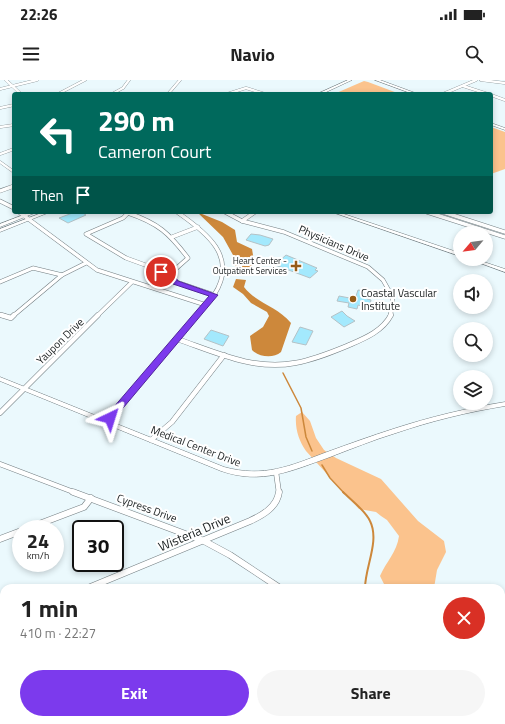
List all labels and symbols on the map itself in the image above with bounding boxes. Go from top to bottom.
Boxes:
street label: Physicians Drive [296,221,372,265]
north arrow [453,226,493,266]
place label: Heart Center - Outpatient Services [213,254,287,277]
pin [144,255,178,289]
marker: Heart Center - Outpatient Services [290,260,302,272]
place label: Coastal Vascular Institute [361,285,437,314]
marker: Coastal Vascular Institute [348,294,358,304]
street label: Yaupon Drive [33,314,88,368]
position arrow [89,397,131,439]
street label: Medical Center Drive [149,421,244,471]
street label: Cypress Drive [115,490,180,526]
street label: Wisteria Drive [155,508,233,556]
speed limit sign: 30 [72,520,124,572]

